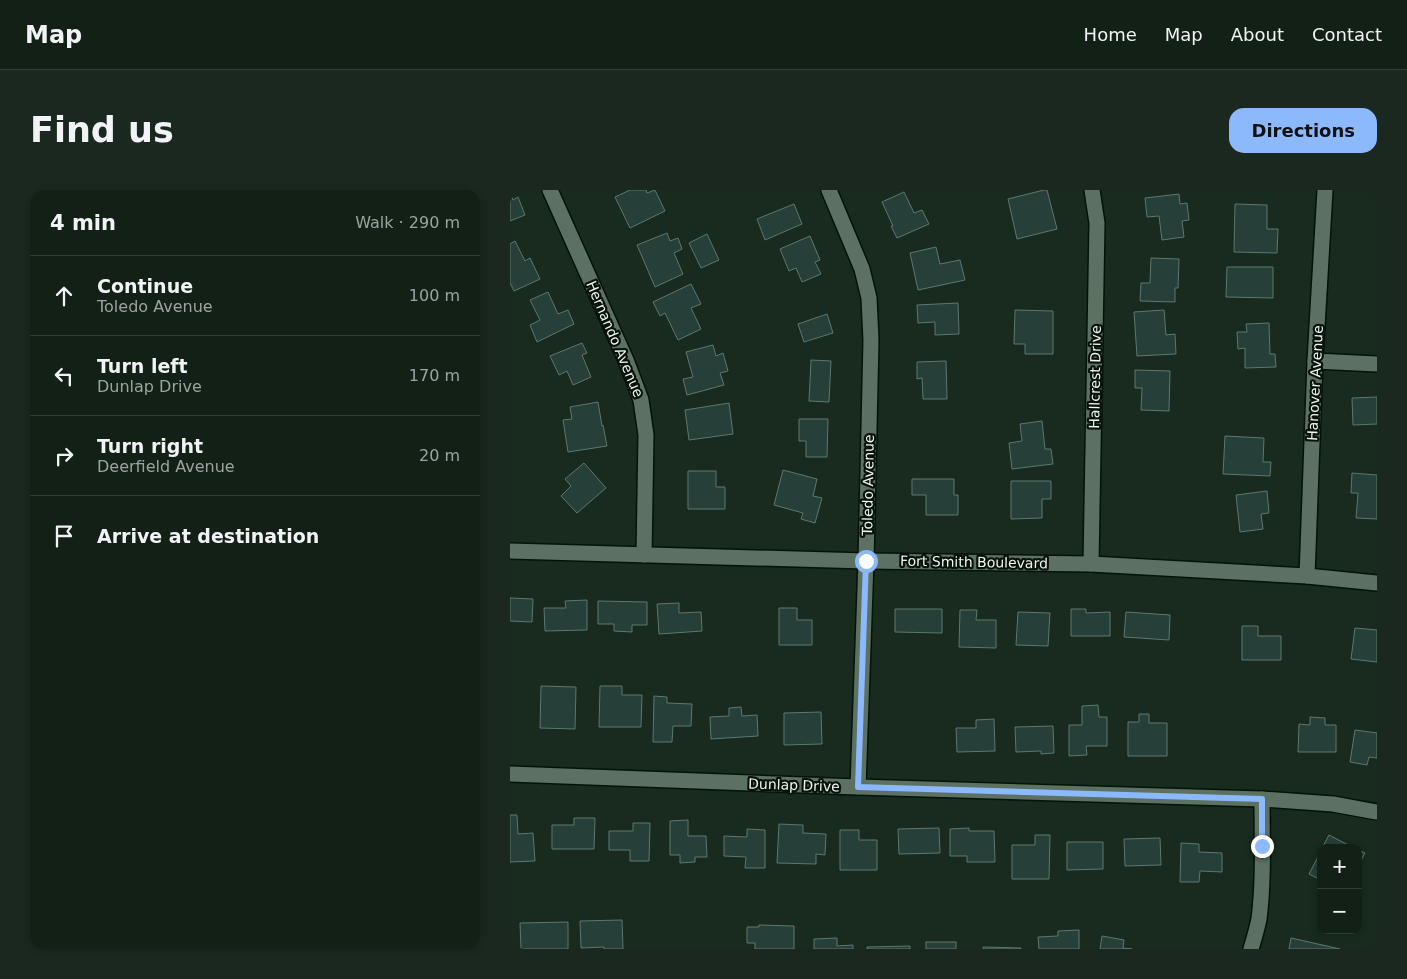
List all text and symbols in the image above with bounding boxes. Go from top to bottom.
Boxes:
text: Map [25,21,82,49]
text: Home [1084,24,1137,45]
text: Map [1165,24,1203,45]
text: About [1231,24,1284,45]
text: Contact [1312,24,1382,45]
button: Directions [1229,108,1377,153]
text: Find us [30,110,174,150]
text: 4 min [50,211,116,235]
text: Walk · 290 m [355,213,460,232]
text: Continue [97,275,193,297]
street label: Hernando Avenue [583,278,647,400]
icon: ahead [50,282,78,310]
text: 100 m [409,286,460,305]
text: Toledo Avenue [97,297,213,316]
street label: Hallcrest Drive [1086,325,1104,429]
street label: Hanover Avenue [1304,325,1326,441]
text: Turn left [97,355,188,377]
icon: left [50,362,78,390]
text: 170 m [409,366,460,385]
text: Dunlap Drive [97,377,202,396]
street label: Toledo Avenue [859,434,877,537]
text: Turn right [97,435,203,457]
icon: right [50,442,78,470]
text: 20 m [419,446,460,465]
text: Deerfield Avenue [97,457,235,476]
icon: arrive [50,522,78,550]
text: Arrive at destination [97,525,319,547]
route start [855,550,878,573]
street label: Fort Smith Boulevard [900,553,1048,571]
street label: Dunlap Drive [748,775,840,795]
route end [1251,835,1274,858]
map controls [1317,844,1362,934]
button: + [1317,844,1362,889]
button: − [1317,889,1362,934]

